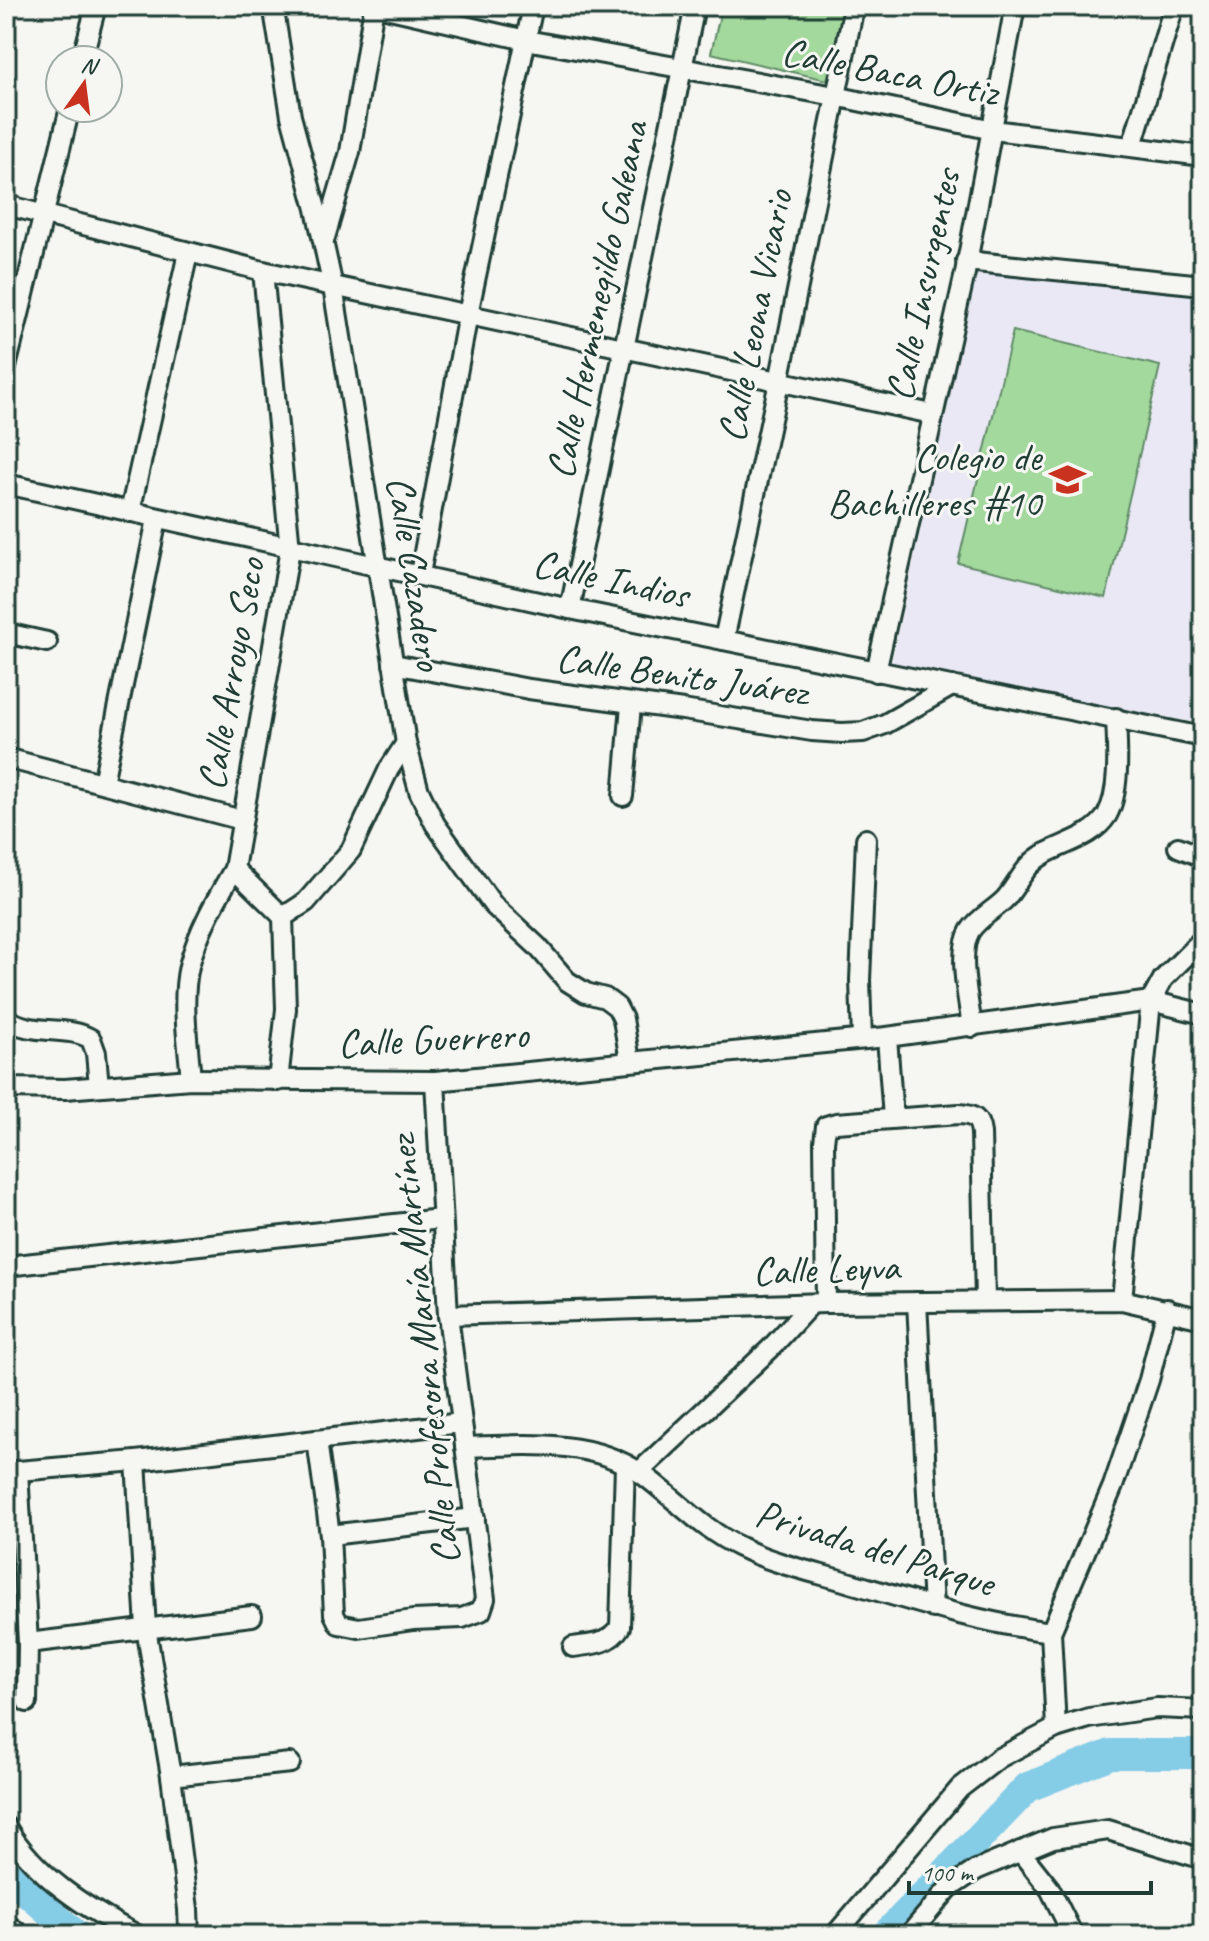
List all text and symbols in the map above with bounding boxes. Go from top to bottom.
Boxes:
street label: Calle Baca Ortiz [778,27,1005,118]
north arrow [44,44,124,124]
text: N [79,50,102,82]
street label: Calle Hermenegildo Galeana [535,114,660,483]
street label: Calle Insurgentes [874,162,973,405]
street label: Calle Leona Vicario [706,184,804,446]
place label: Colegio de Bachilleres #10 [827,432,1044,528]
school or university icon: Colegio de Bachilleres #10 [1048,461,1086,499]
street label: Calle Cazadero [375,473,455,675]
street label: Calle Indios [529,538,697,621]
street label: Calle Arroyo Seco [186,552,276,794]
street label: Calle Benito Juárez [553,633,814,718]
street label: Calle Guerrero [337,1009,531,1069]
street label: Calle Profesora María Martínez [376,1130,471,1567]
street label: Calle Leyva [752,1241,903,1297]
street label: Privada del Parque [750,1488,1003,1609]
scale bar [909,1845,1151,1895]
text: 100 m [921,1858,975,1888]

